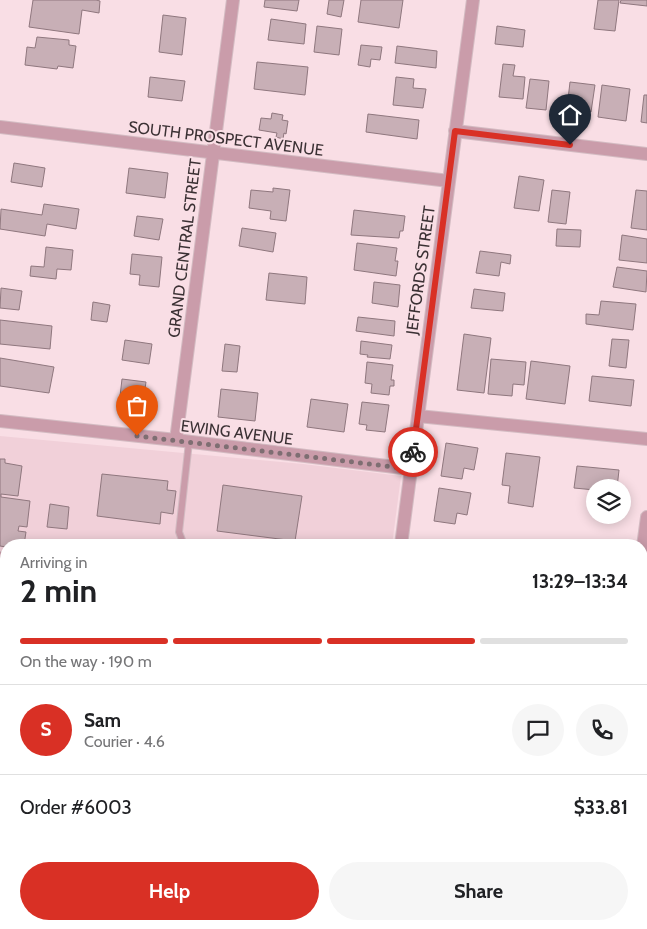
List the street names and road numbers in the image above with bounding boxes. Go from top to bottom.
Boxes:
street label: SOUTH PROSPECT AVENUE [127,117,325,160]
street label: GRAND CENTRAL STREET [164,157,205,339]
street label: JEFFORDS STREET [402,204,439,337]
street label: EWING AVENUE [180,416,294,449]

